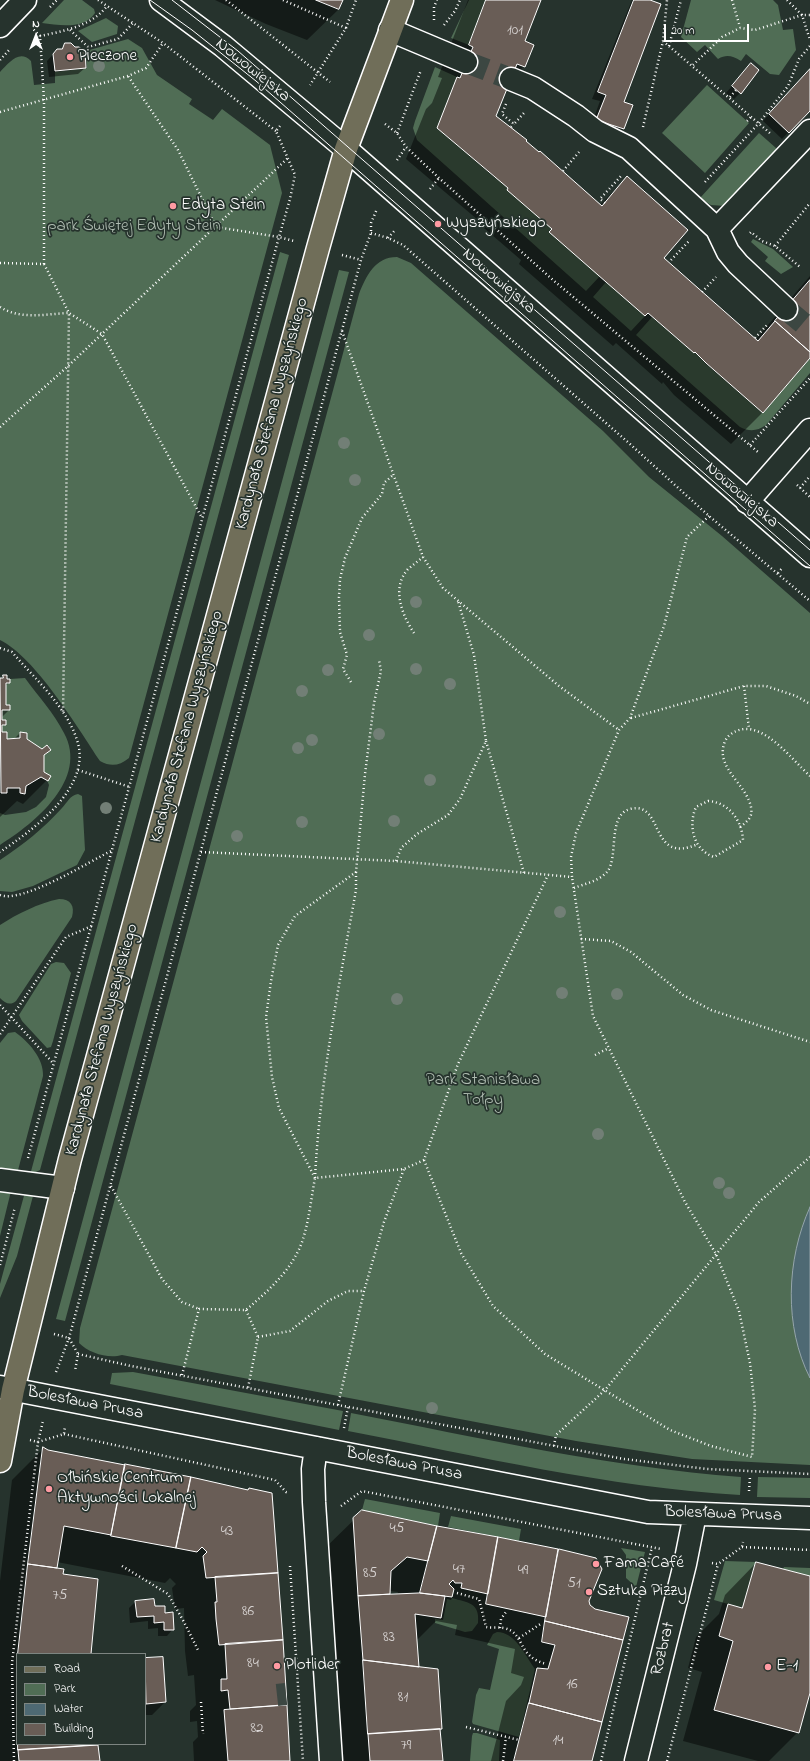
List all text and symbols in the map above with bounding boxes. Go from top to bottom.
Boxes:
north arrow [16,16,56,56]
text: N [32,16,40,32]
scale bar [666,16,751,42]
text: 20 m [671,22,694,40]
house number: 101 [507,23,523,41]
street label: Nowowiejska [210,35,294,107]
place label: Pieczone [78,47,137,67]
marker: Pieczone [65,52,75,62]
place label: Edyta Stein [181,196,265,216]
marker: Edyta Stein [168,201,178,211]
place label: Wyszyńskiego [446,214,546,234]
park label: park Świętej Edyty Stein [47,217,221,237]
marker: Wyszyńskiego [433,219,443,229]
street label: Nowowiejska [457,245,539,319]
street label: Kardynała Stefana Wyszyńskiego [232,296,314,532]
street label: Nowowiejska [700,459,782,533]
street label: Kardynała Stefana Wyszyńskiego [147,609,229,845]
street label: Kardynała Stefana Wyszyńskiego [62,922,144,1158]
park label: Park Stanisława Tołpy [426,1071,540,1111]
street label: Bolesława Prusa [25,1383,145,1425]
street label: Bolesława Prusa [344,1444,464,1486]
place label: Ołbińskie Centrum Aktywności Lokalnej [57,1469,195,1509]
marker: Ołbińskie Centrum Aktywności Lokalnej [44,1484,54,1494]
street label: Bolesława Prusa [664,1503,782,1527]
house number: 45 [390,1521,404,1539]
house number: 43 [221,1524,233,1542]
place label: Fama Café [604,1554,684,1574]
marker: Fama Café [591,1559,601,1569]
house number: 47 [453,1562,465,1580]
house number: 49 [518,1563,528,1581]
house number: 85 [363,1566,377,1584]
house number: 51 [567,1576,581,1594]
place label: Sztuka Pizzy [597,1582,687,1602]
marker: Sztuka Pizzy [584,1587,594,1597]
house number: 75 [53,1588,67,1606]
house number: 86 [242,1604,254,1622]
street label: Rozbrat [648,1620,680,1678]
house number: 83 [383,1630,395,1648]
legend [16,1653,146,1745]
house number: 84 [247,1656,259,1674]
place label: Plotlider [285,1656,340,1676]
place label: E-1 [776,1657,798,1677]
text: Road [54,1660,80,1678]
marker: Plotlider [272,1661,282,1671]
marker: E-1 [763,1662,773,1672]
house number: 16 [566,1677,578,1695]
text: Park [54,1680,76,1698]
house number: 81 [398,1690,408,1708]
text: Water [54,1700,83,1718]
text: Building [54,1720,93,1738]
house number: 82 [250,1721,264,1739]
house number: 14 [553,1733,563,1751]
house number: 79 [401,1738,411,1756]

